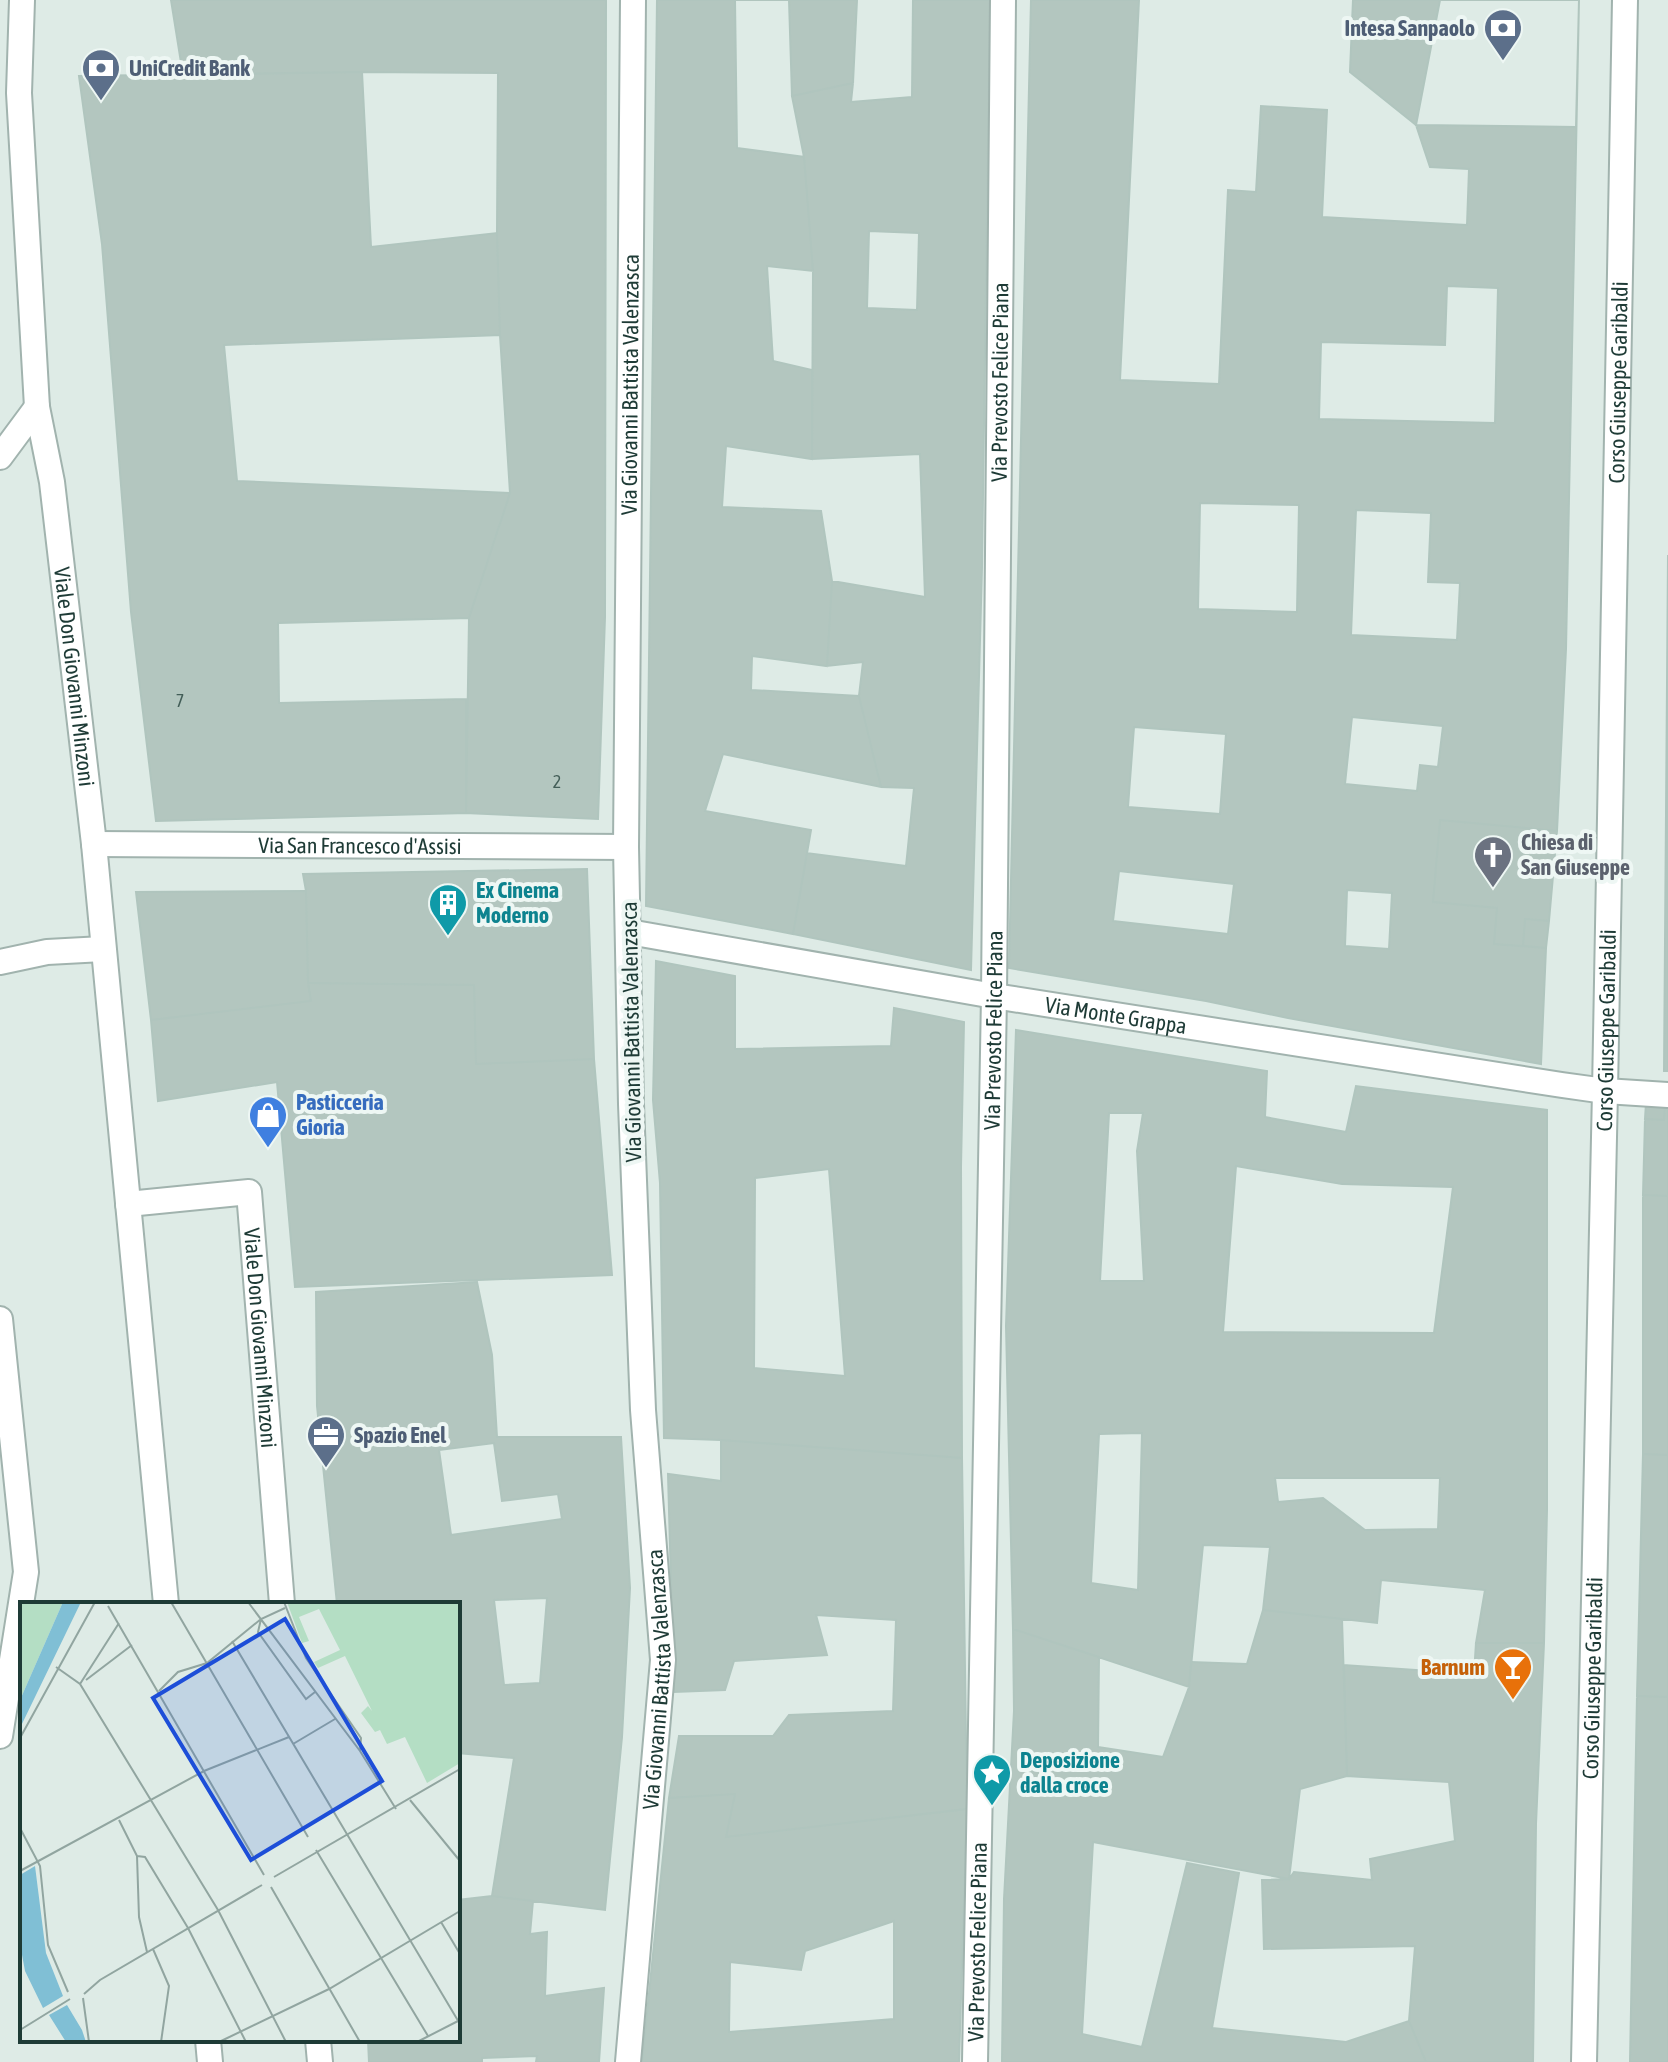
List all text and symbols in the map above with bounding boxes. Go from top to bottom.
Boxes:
bank icon: Intesa Sanpaolo [1482,7,1524,62]
place label: Intesa Sanpaolo [1345,15,1475,41]
bank icon: UniCredit Bank [80,47,122,102]
place label: UniCredit Bank [129,55,250,81]
street label: Via Giovanni Battista Valenzasca [616,254,644,515]
street label: Corso Giuseppe Garibaldi [1603,281,1633,484]
street label: Via Prevosto Felice Piana [986,282,1013,482]
street label: Viale Don Giovanni Minzoni [49,566,100,788]
house number: 7 [176,690,184,711]
house number: 2 [553,771,561,792]
place label: Chiesa di San Giuseppe [1521,829,1630,880]
street label: Via San Francesco d'Assisi [258,832,462,859]
church icon: Chiesa di San Giuseppe [1472,834,1514,889]
place label: Ex Cinema Moderno [476,877,559,928]
building icon: Ex Cinema Moderno [427,882,469,937]
street label: Via Giovanni Battista Valenzasca [616,901,646,1163]
street label: Corso Giuseppe Garibaldi [1591,929,1621,1132]
street label: Via Prevosto Felice Piana [979,930,1008,1130]
street label: Via Monte Grappa [1043,991,1189,1039]
place label: Pasticceria Gioria [296,1089,384,1140]
shop icon: Pasticceria Gioria [247,1094,289,1149]
street label: Viale Don Giovanni Minzoni [239,1227,282,1449]
office icon: Spazio Enel [305,1414,347,1469]
place label: Spazio Enel [354,1422,447,1448]
street label: Via Giovanni Battista Valenzasca [637,1548,676,1811]
street label: Corso Giuseppe Garibaldi [1577,1577,1607,1779]
inset map [20,1602,460,2042]
bar icon: Barnum [1492,1646,1534,1701]
place label: Barnum [1421,1654,1485,1680]
place label: Deposizione dalla croce [1020,1747,1120,1798]
place icon: Deposizione dalla croce [971,1752,1013,1807]
street label: Via Prevosto Felice Piana [962,1842,992,2042]

